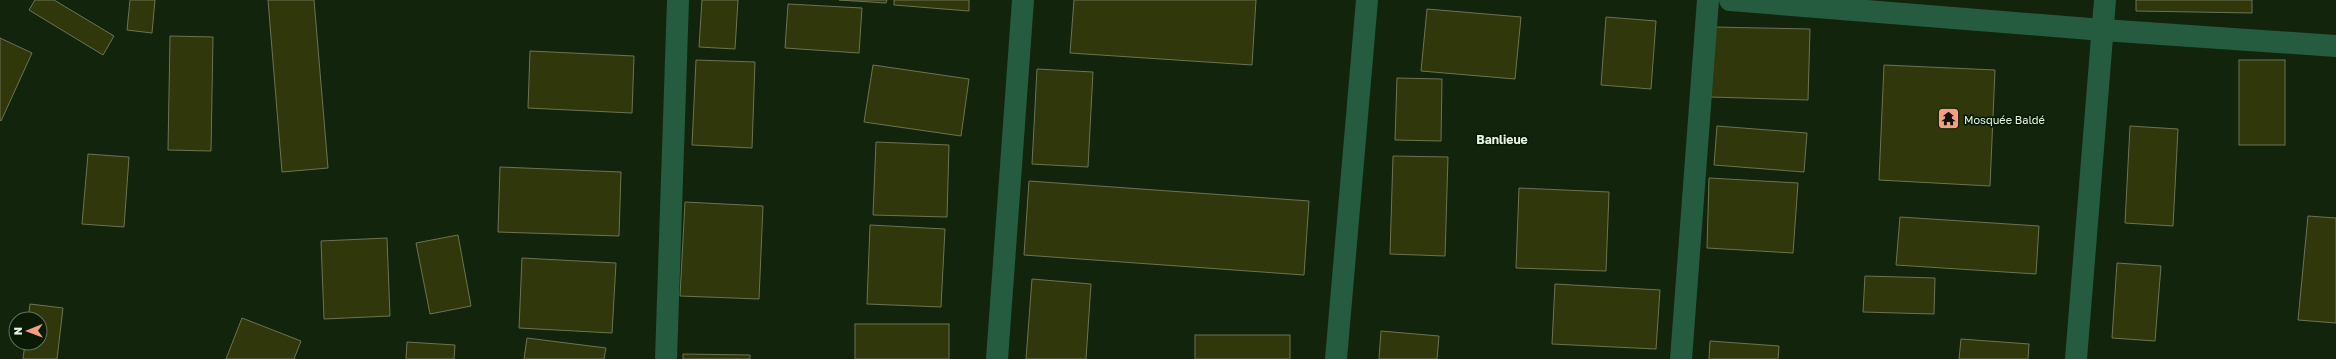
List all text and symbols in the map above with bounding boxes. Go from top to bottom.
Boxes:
temple icon: Mosquée Baldé [1935,106,1961,132]
place label: Mosquée Baldé [1964,113,2045,126]
district label: Banlieue [1476,132,1528,147]
north arrow [8,311,48,351]
text: N [11,327,24,335]

